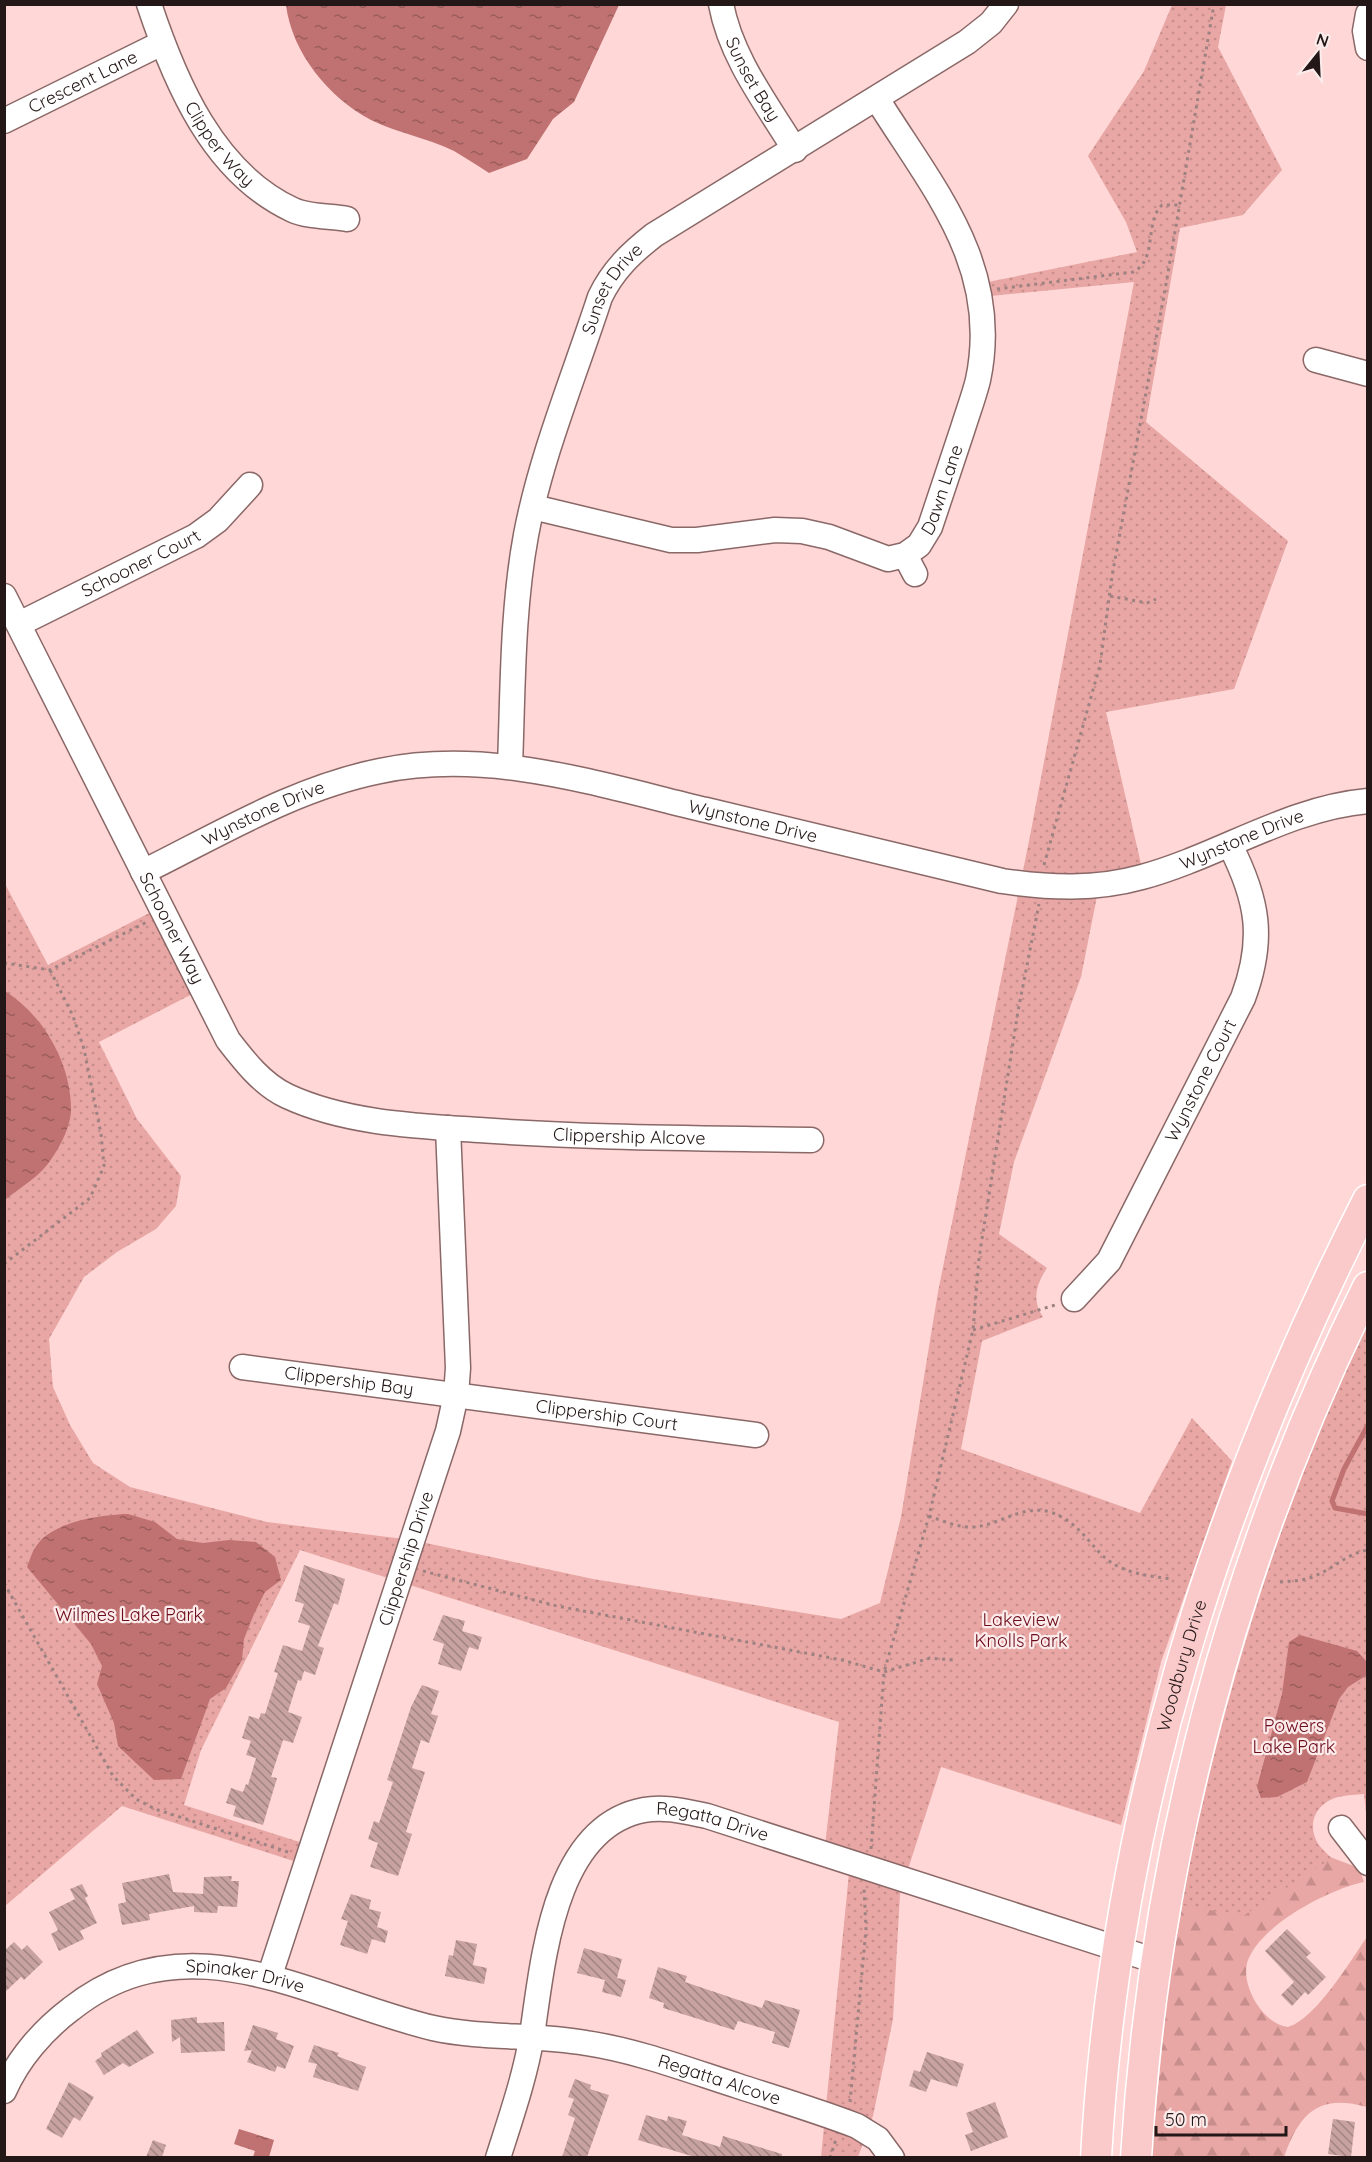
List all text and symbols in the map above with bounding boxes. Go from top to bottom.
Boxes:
north arrow [1288,24,1348,84]
text: N [1314,28,1331,51]
street label: Sunset Bay [721,33,786,125]
street label: Crescent Lane [24,45,141,118]
street label: Clipper Way [180,97,259,192]
street label: Sunset Drive [576,238,647,337]
street label: Dawn Lane [916,442,968,539]
street label: Schooner Court [77,524,205,602]
street label: Wynstone Drive [198,775,327,851]
street label: Wynstone Drive [686,794,820,847]
street label: Wynstone Drive [1176,804,1307,875]
street label: Schooner Way [134,868,210,988]
street label: Wynstone Court [1160,1015,1241,1146]
street label: Clippership Alcove [553,1122,706,1149]
street label: Clippership Bay [283,1361,415,1401]
street label: Clippership Court [534,1394,679,1436]
street label: Clippership Drive [373,1488,439,1629]
street label: Woodbury Drive [1151,1597,1212,1734]
park label: Wilmes Lake Park [55,1603,203,1626]
park label: Lakeview Knolls Park [974,1608,1068,1652]
park label: Powers Lake Park [1253,1714,1335,1758]
street label: Regatta Drive [656,1797,772,1846]
street label: Spinaker Drive [186,1954,308,1998]
street label: Regatta Alcove [655,2049,784,2110]
scale bar [1156,2099,1286,2137]
text: 50 m [1165,2108,1207,2131]

